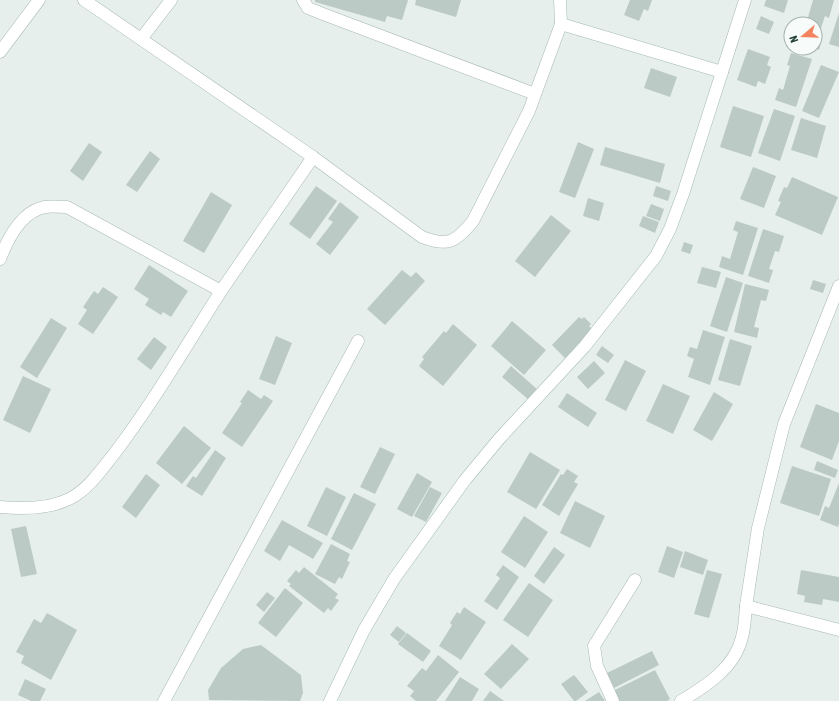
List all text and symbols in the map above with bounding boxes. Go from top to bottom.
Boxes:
north arrow [783,16,823,56]
text: N [787,34,800,44]

